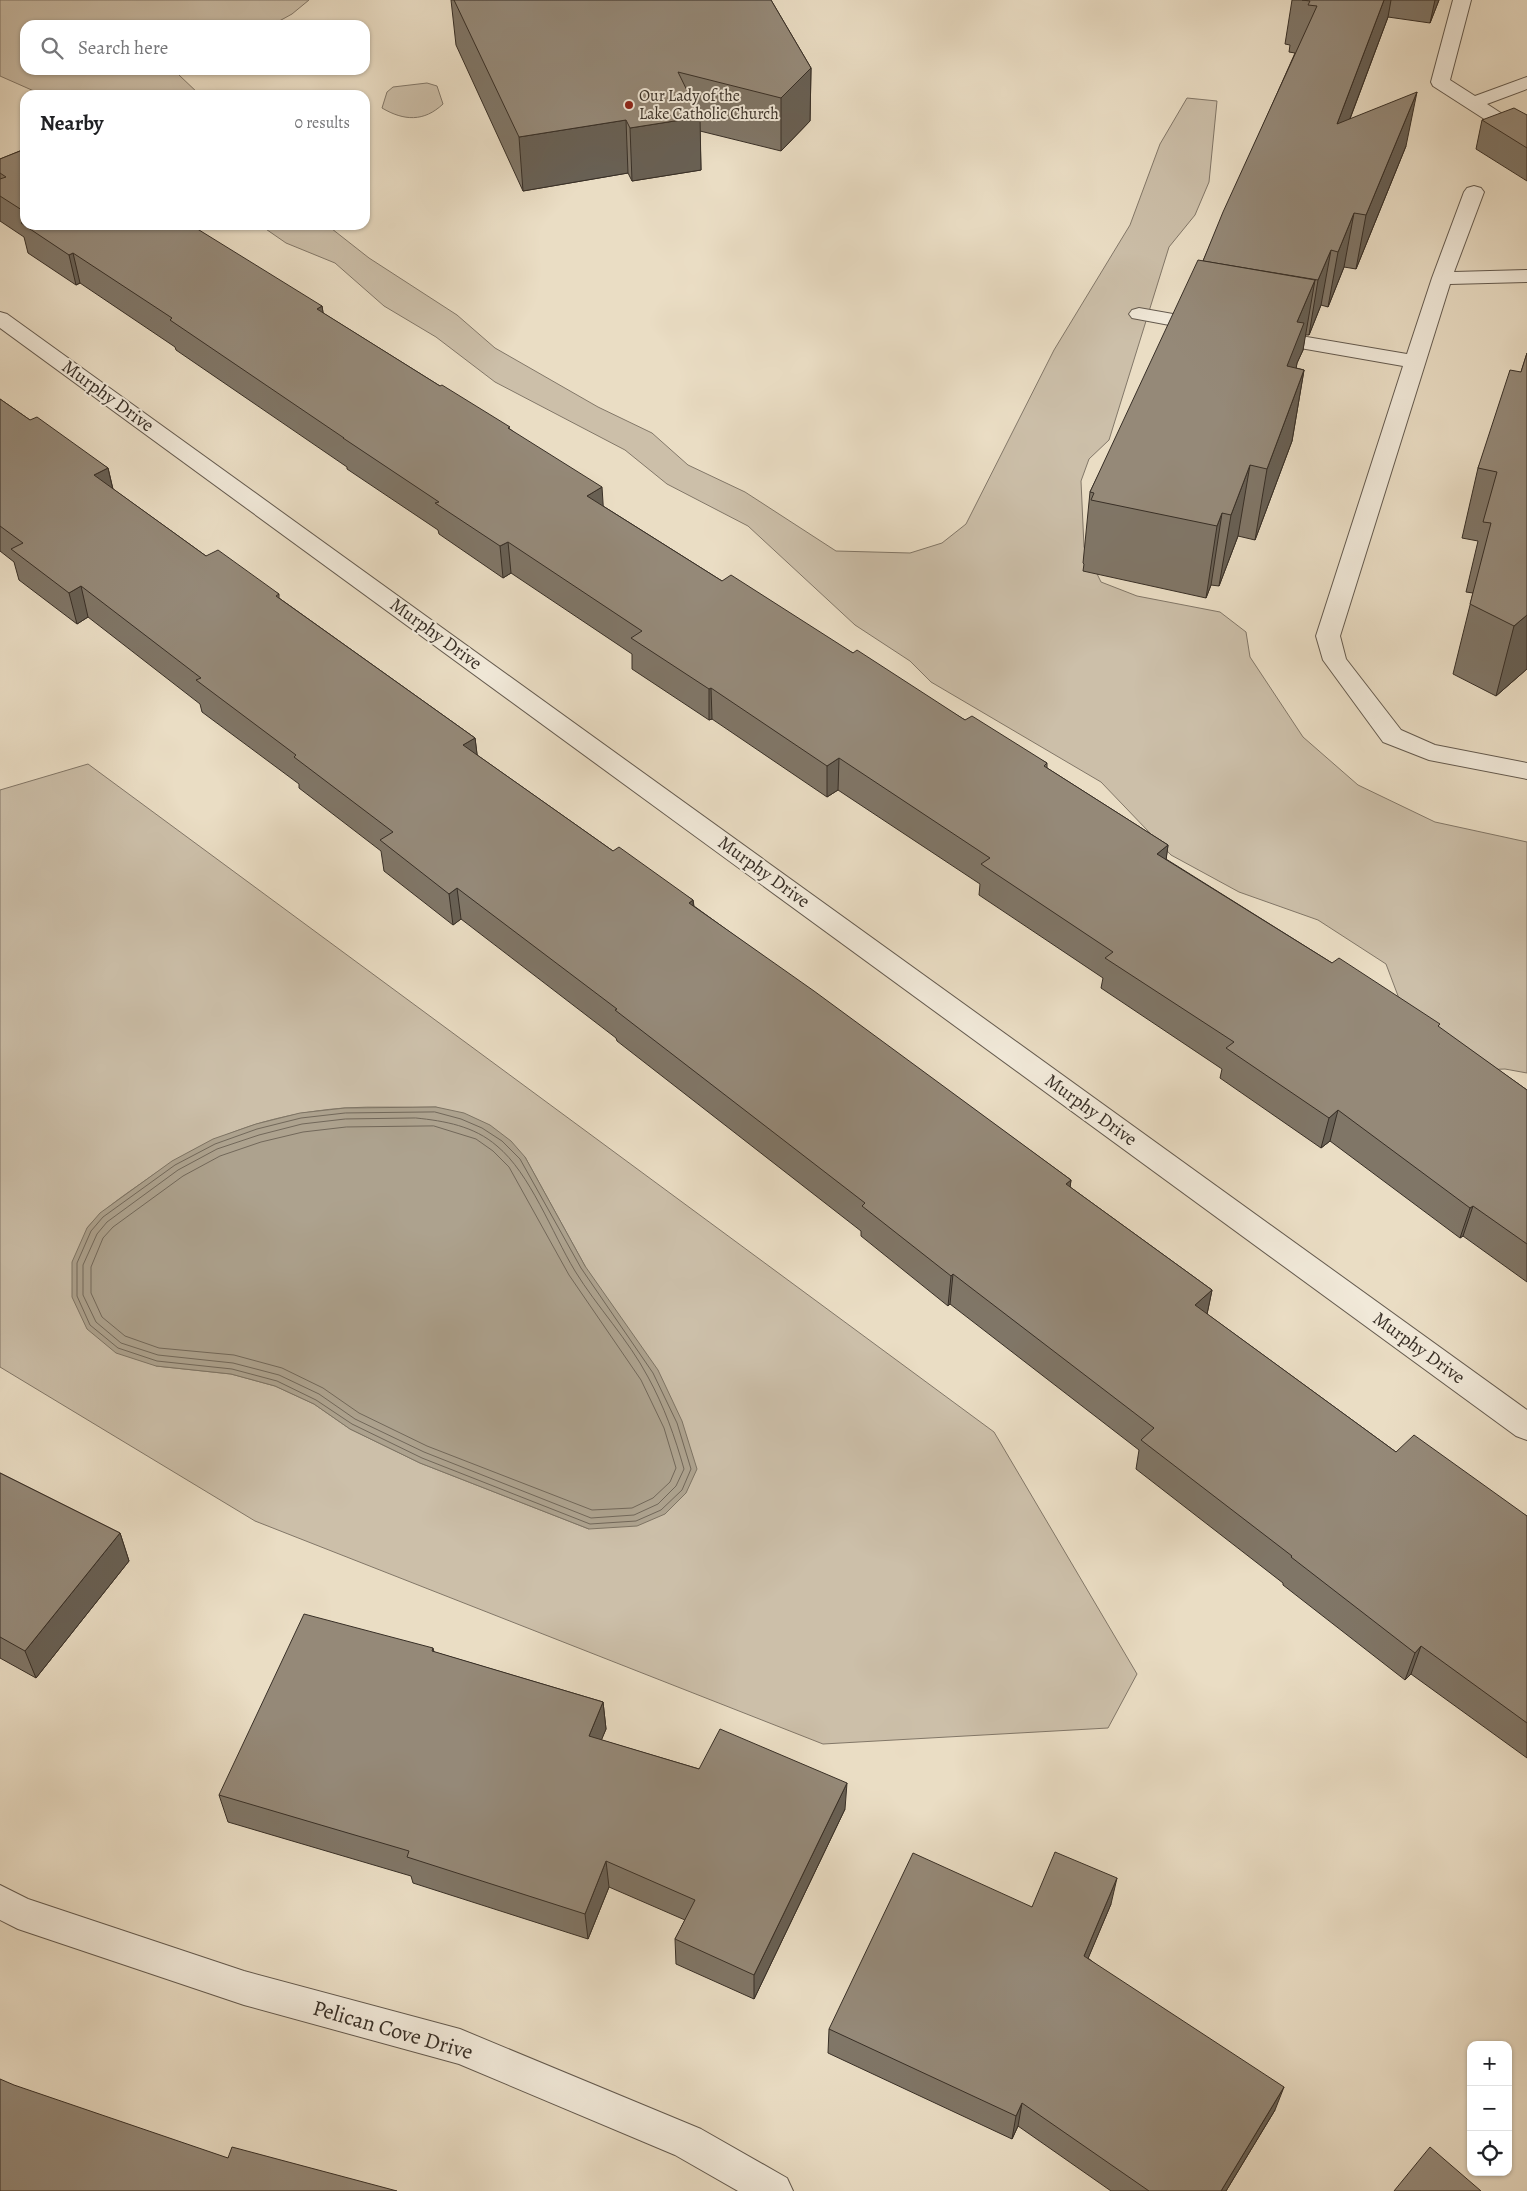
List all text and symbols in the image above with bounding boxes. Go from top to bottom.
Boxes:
search box [20,20,370,75]
icon: search [38,34,66,62]
text: Search here [78,35,168,61]
place label: Our Lady of the Lake Catholic Church [639,85,779,125]
marker: Our Lady of the Lake Catholic Church [623,99,635,111]
text: Nearby [40,109,103,137]
text: 0 results [294,112,350,134]
street label: Murphy Drive [57,354,159,438]
street label: Murphy Drive [385,592,487,676]
street label: Murphy Drive [713,830,815,914]
street label: Murphy Drive [1040,1068,1142,1152]
street label: Murphy Drive [1368,1306,1470,1390]
street label: Pelican Cove Drive [309,1993,477,2067]
map controls [1467,2041,1512,2176]
button: + [1467,2041,1512,2086]
button: − [1467,2086,1512,2131]
button: locate [1467,2131,1512,2176]

